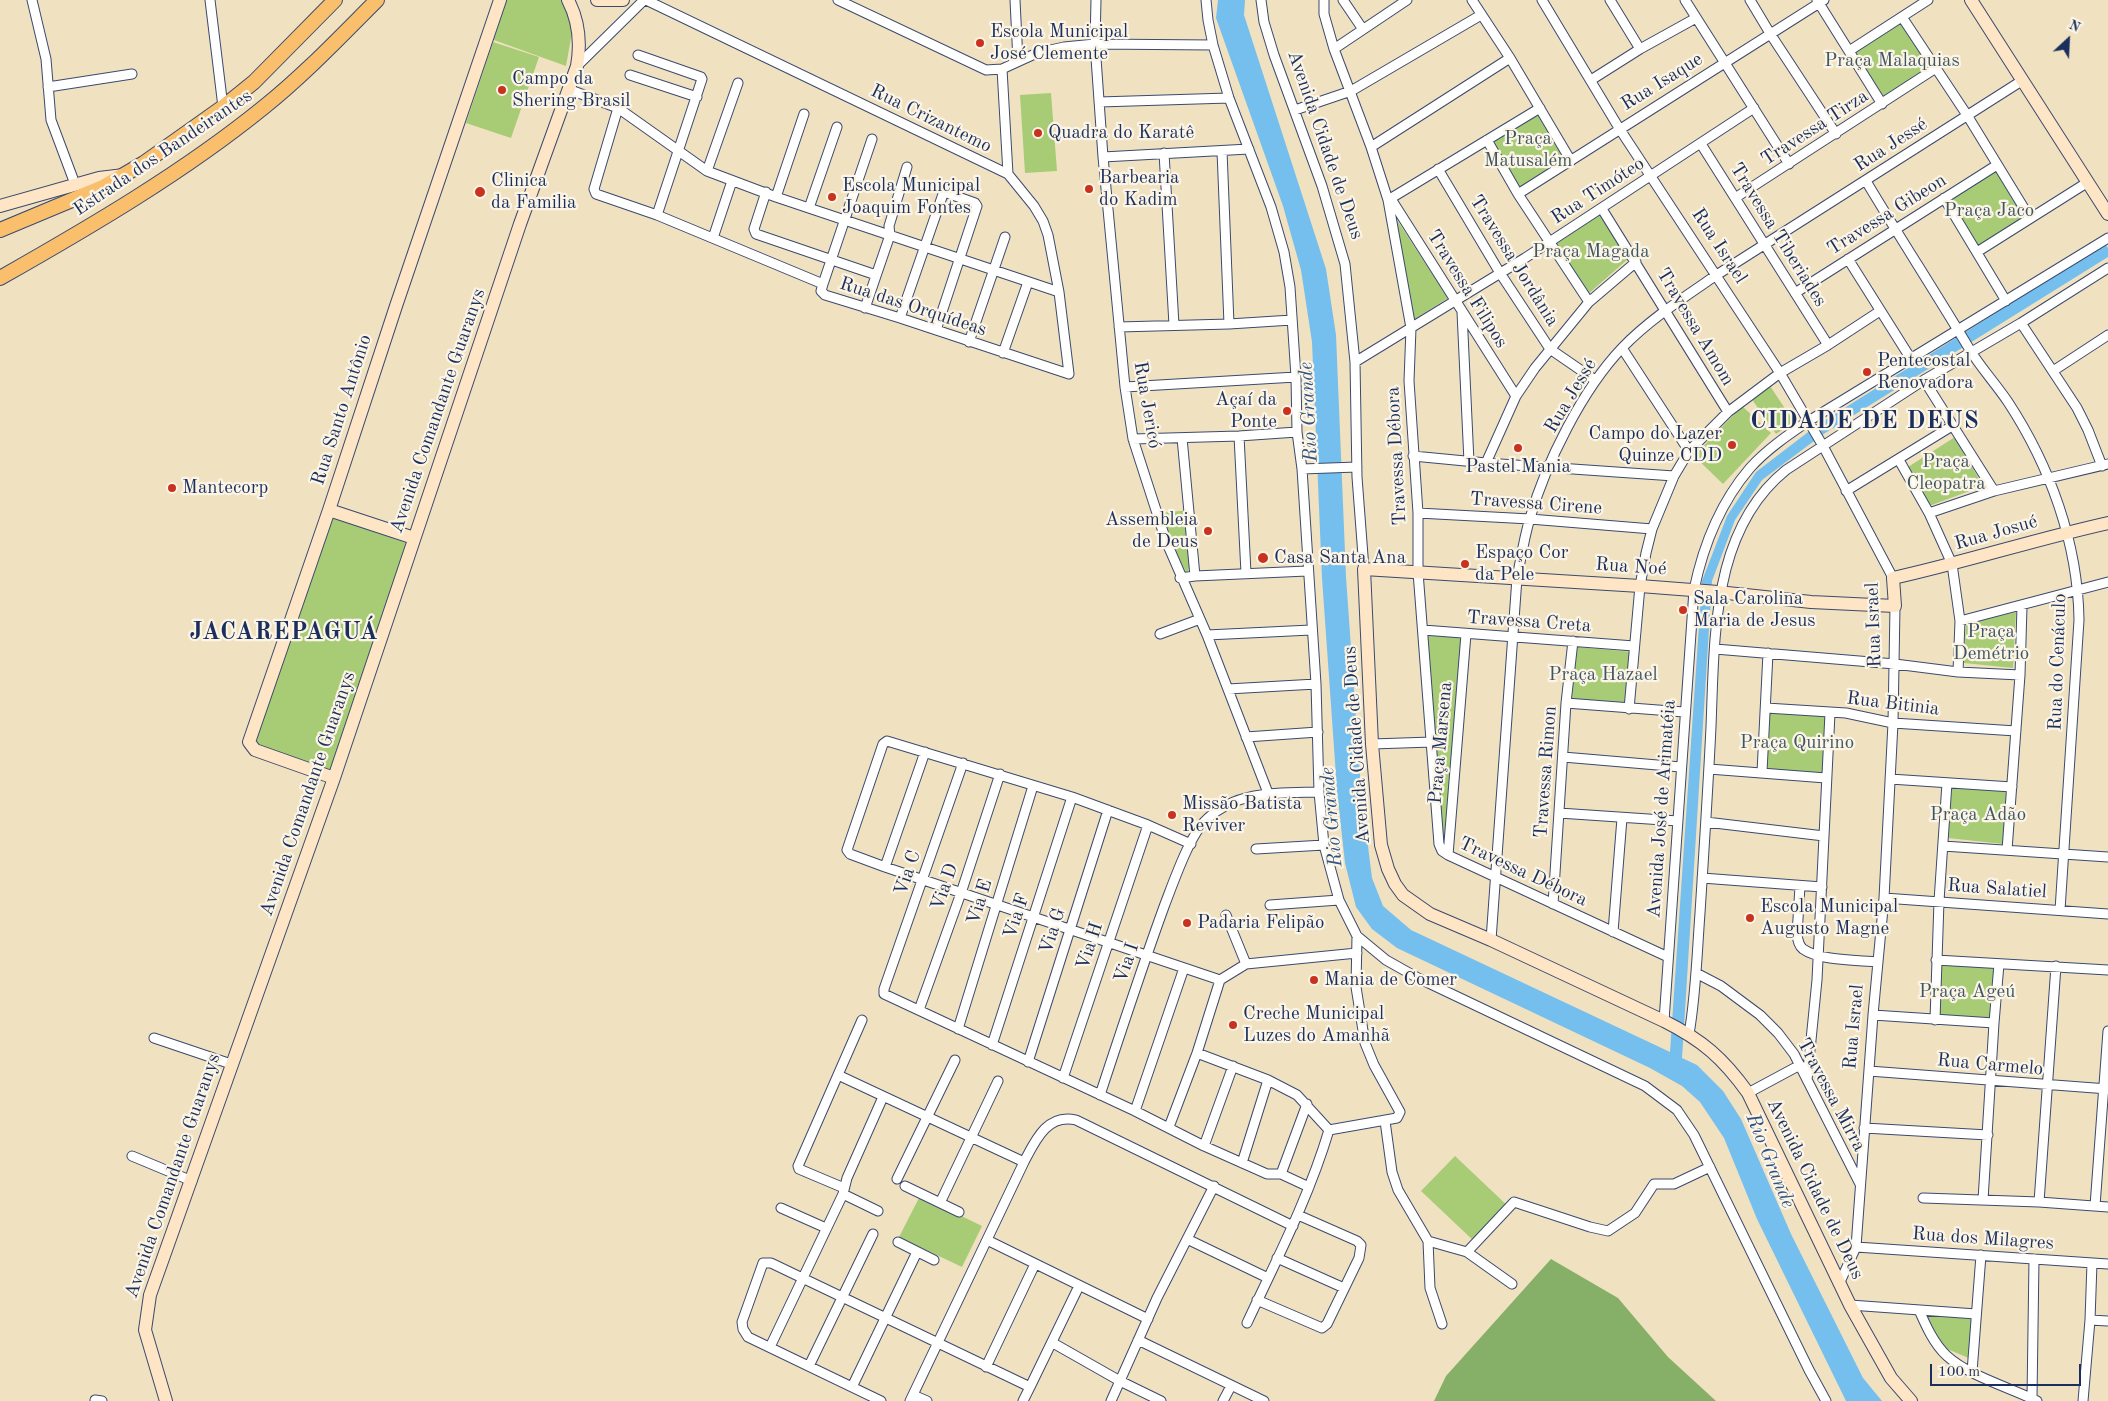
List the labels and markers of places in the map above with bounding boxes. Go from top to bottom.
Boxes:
place label: Escola Municipal José Clemente [990,21,1128,65]
marker: Escola Municipal José Clemente [974,37,986,49]
place label: Campo da Shering Brasil [512,68,630,112]
marker: Campo da Shering Brasil [496,84,508,96]
place label: Quadra do Karatê [1048,122,1194,144]
marker: Quadra do Karatê [1032,127,1044,139]
place label: Barbearia do Kadim [1099,167,1179,211]
place label: Clinica da Familia [491,170,576,214]
place label: Escola Municipal Joaquim Fontes [842,175,980,219]
marker: Barbearia do Kadim [1083,183,1095,195]
marker: Clinica da Familia [473,185,487,199]
marker: Escola Municipal Joaquim Fontes [826,191,838,203]
place label: Pentecostal Renovadora [1877,350,1974,394]
marker: Pentecostal Renovadora [1861,366,1873,378]
place label: Açaí da Ponte [1215,389,1277,433]
marker: Açaí da Ponte [1281,405,1293,417]
place label: Campo do Lazer Quinze CDD [1589,423,1722,467]
marker: Campo do Lazer Quinze CDD [1726,439,1738,451]
marker: Pastel Mania [1512,442,1524,454]
place label: Pastel Mania [1465,456,1571,478]
place label: Mantecorp [182,477,268,499]
marker: Mantecorp [166,482,178,494]
place label: Assembleia de Deus [1105,509,1198,553]
marker: Assembleia de Deus [1202,525,1214,537]
place label: Espaço Cor da Pele [1475,542,1569,586]
place label: Casa Santa Ana [1274,547,1406,569]
marker: Casa Santa Ana [1256,551,1270,565]
marker: Espaço Cor da Pele [1459,558,1471,570]
place label: Sala Carolina Maria de Jesus [1693,588,1816,632]
marker: Sala Carolina Maria de Jesus [1677,604,1689,616]
place label: Missão Batista Reviver [1182,793,1302,837]
marker: Missão Batista Reviver [1166,809,1178,821]
place label: Escola Municipal Augusto Magne [1760,896,1898,940]
place label: Padaria Felipão [1197,912,1325,934]
marker: Escola Municipal Augusto Magne [1744,912,1756,924]
marker: Padaria Felipão [1181,917,1193,929]
place label: Mania de Comer [1324,969,1457,991]
marker: Mania de Comer [1308,974,1320,986]
place label: Creche Municipal Luzes do Amanhã [1243,1003,1390,1047]
marker: Creche Municipal Luzes do Amanhã [1227,1019,1239,1031]

